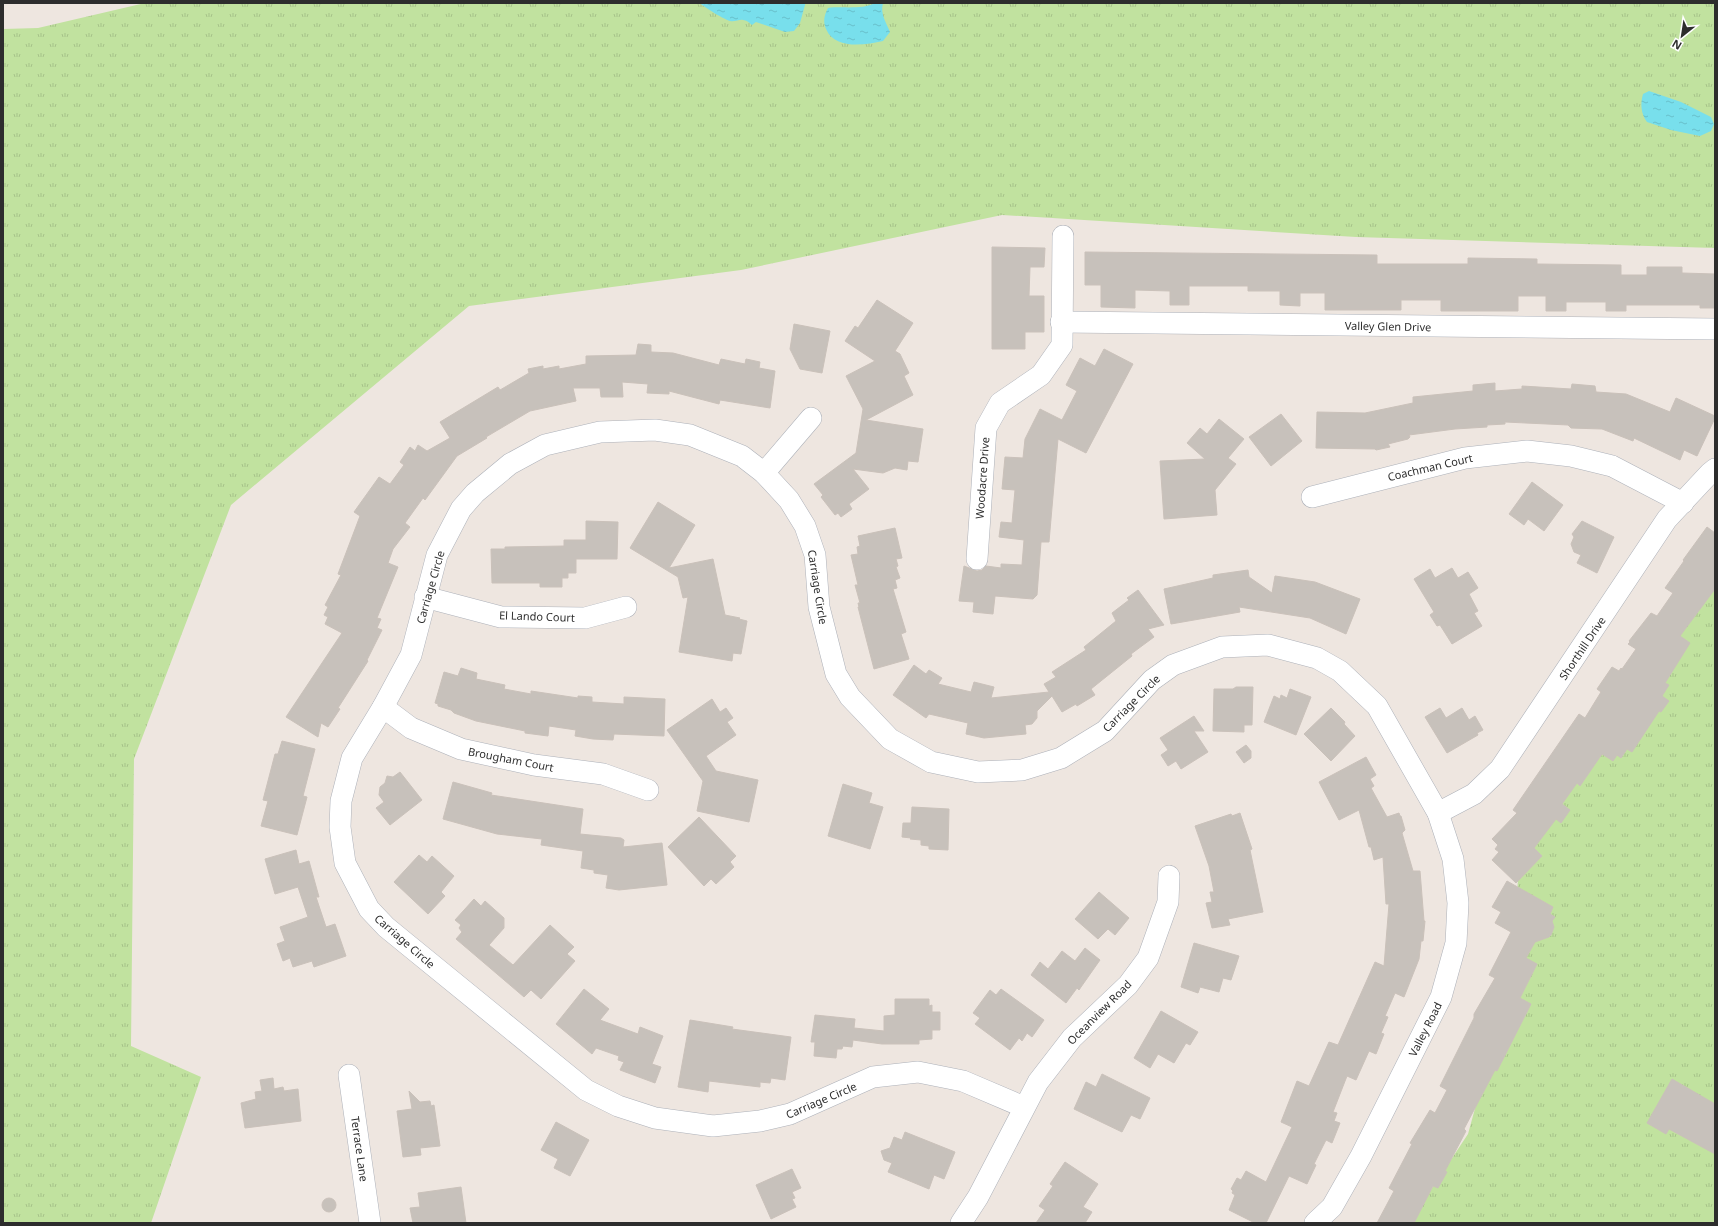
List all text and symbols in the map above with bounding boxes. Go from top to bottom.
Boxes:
north arrow [1662,16,1702,56]
text: N [1669,36,1684,54]
street label: Valley Glen Drive [1345,318,1431,334]
street label: Woodacre Drive [972,437,992,519]
street label: Coachman Court [1386,450,1474,484]
street label: Carriage Circle [412,549,448,625]
street label: Carriage Circle [805,549,831,625]
street label: El Lando Court [499,607,575,625]
street label: Shorthill Drive [1555,613,1609,683]
street label: Carriage Circle [1099,671,1163,735]
street label: Brougham Court [467,743,555,775]
street label: Carriage Circle [372,911,438,971]
street label: Oceanview Road [1064,977,1134,1047]
street label: Valley Road [1405,999,1445,1059]
street label: Carriage Circle [783,1078,859,1122]
street label: Terrace Lane [348,1115,372,1183]

